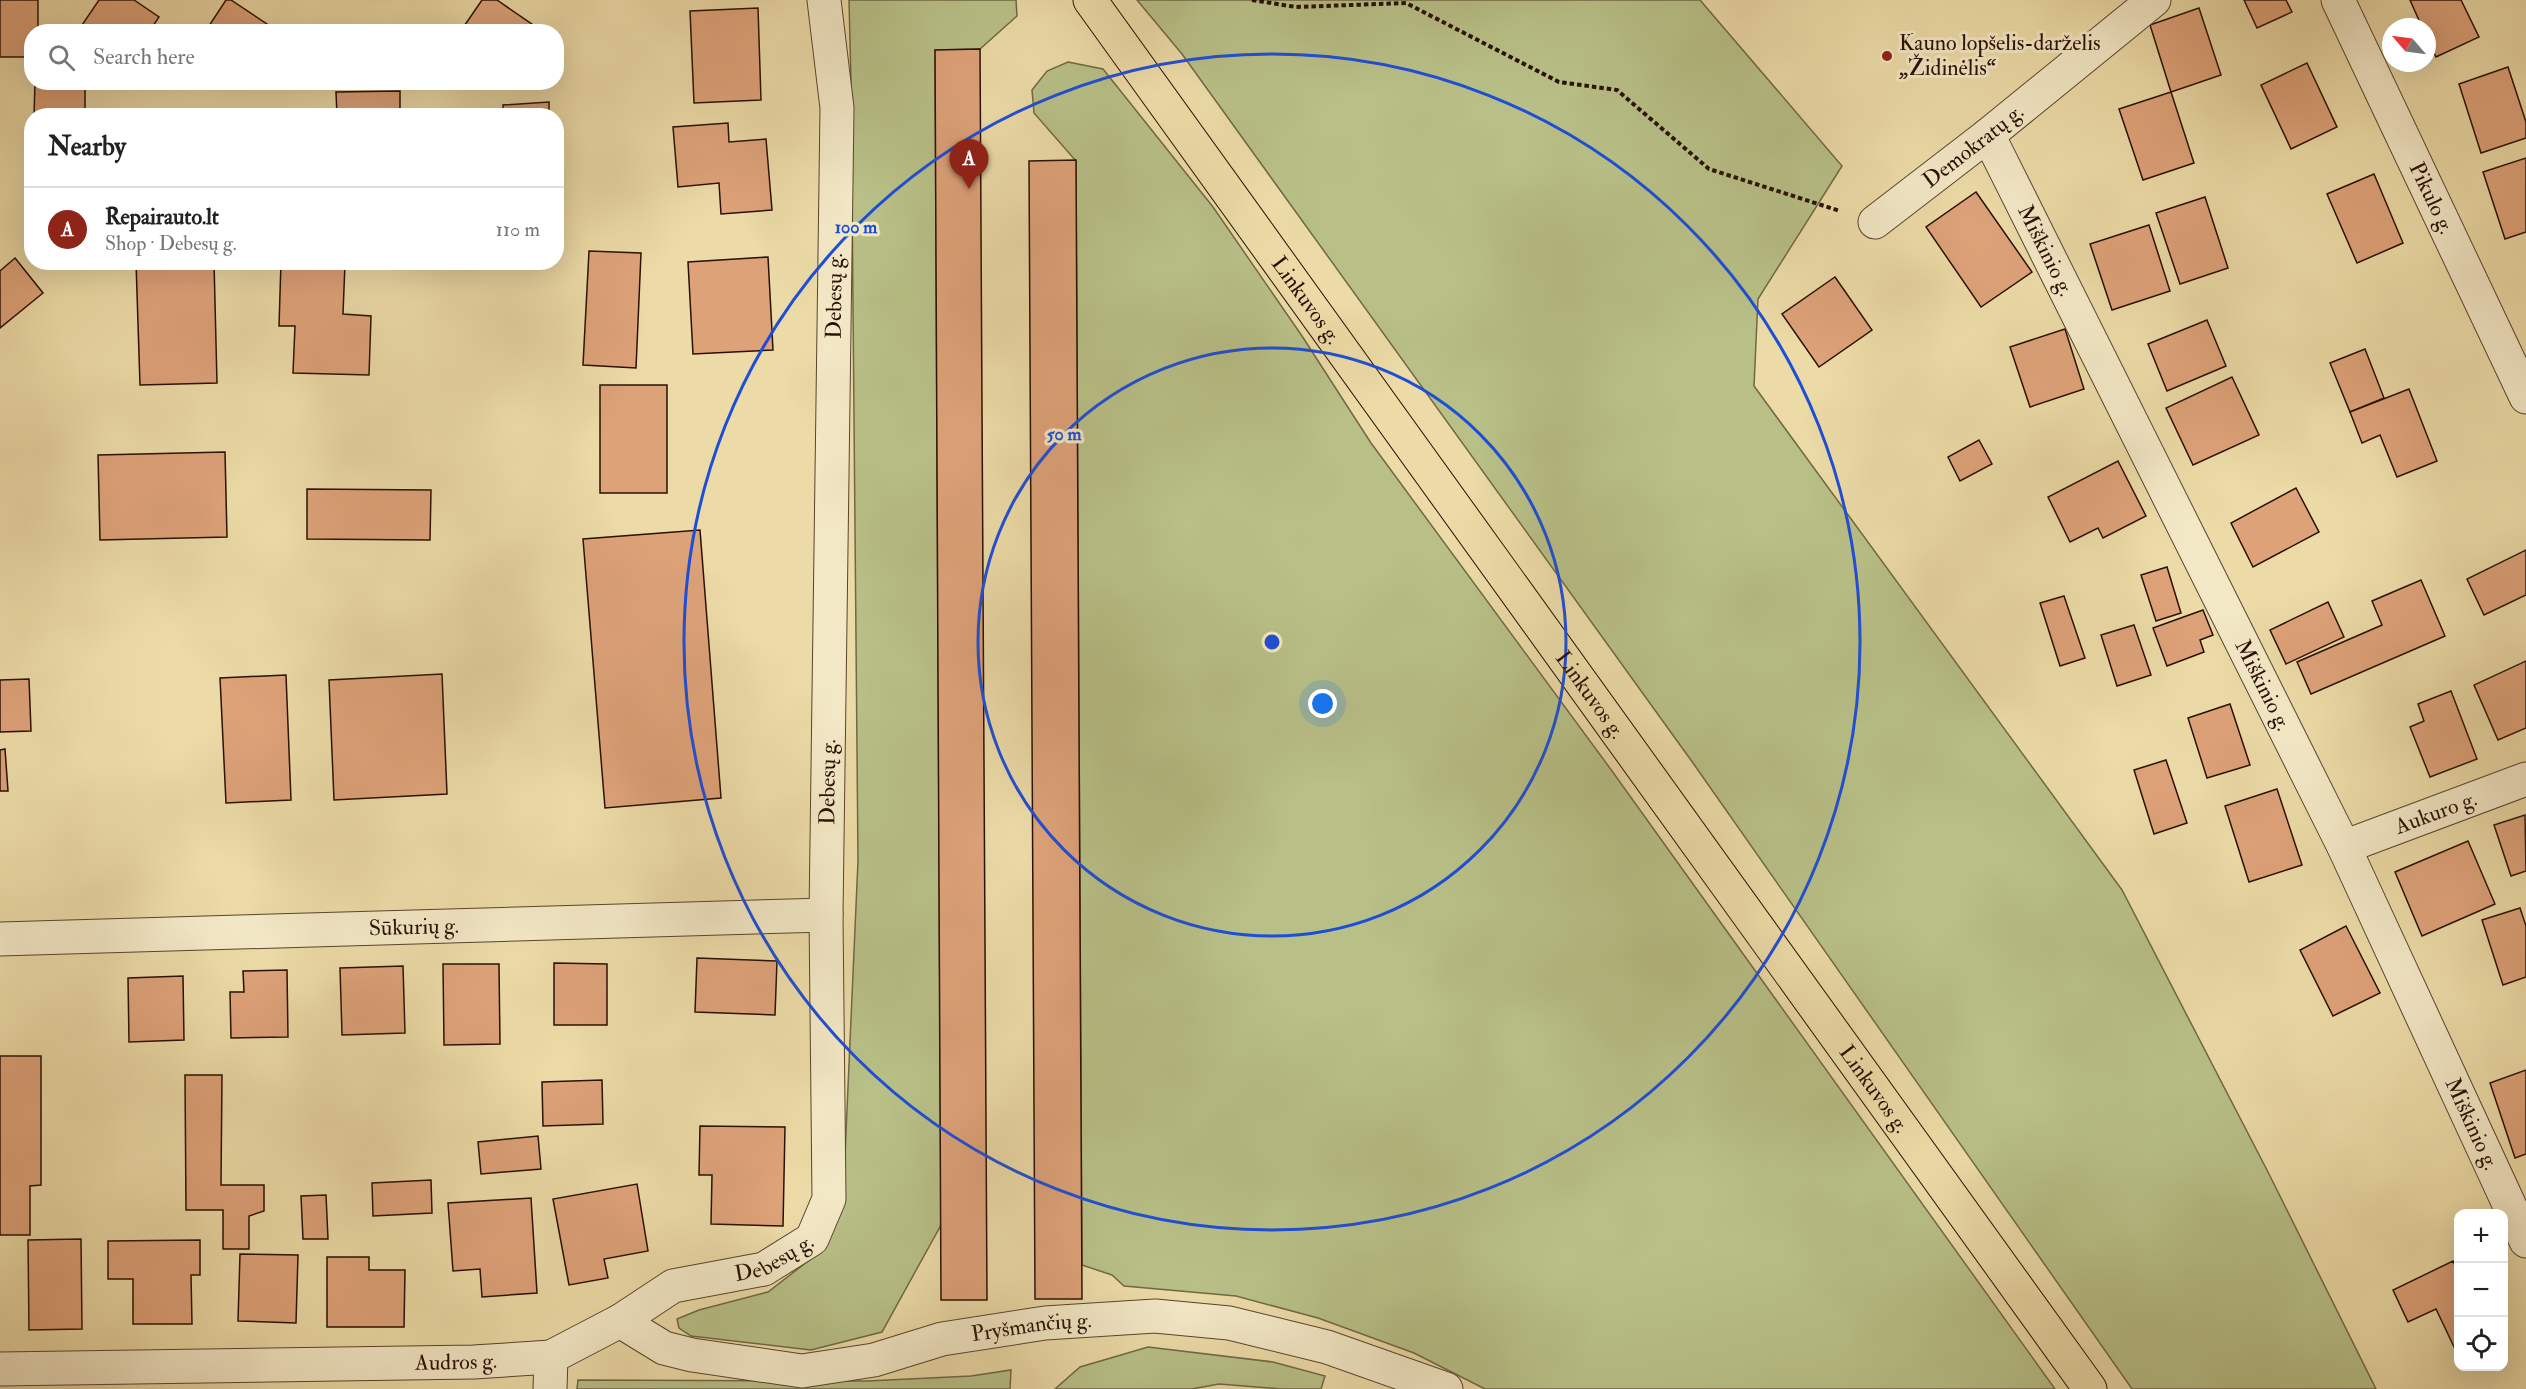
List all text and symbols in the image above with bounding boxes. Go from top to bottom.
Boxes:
north arrow [2382,18,2436,72]
search box [24,24,564,90]
place label: Kauno lopšelis-darželis „Židinėlis“ [1898,29,2101,82]
icon: search [45,41,78,74]
text: Search here [93,43,195,71]
marker: Kauno lopšelis-darželis „Židinėlis“ [1880,49,1894,63]
street label: Demokratų g. [1917,98,2029,194]
text: Nearby [48,131,126,163]
pin: A [950,140,988,189]
street label: Pikulo g. [2403,158,2461,238]
street label: Miškinio g. [2011,200,2080,301]
text: Repairauto.lt [105,203,219,231]
text: 100 m [835,216,878,239]
text: A [61,217,74,242]
text: 110 m [496,217,540,242]
text: Shop · Debesų g. [105,231,237,256]
street label: Linkuvos g. [1265,251,1347,350]
street label: Debesų g. [820,253,849,339]
text: 50 m [1047,423,1082,446]
centre of rings [1262,632,1282,652]
street label: Miškinio g. [2229,635,2298,735]
street label: Linkuvos g. [1549,645,1631,744]
your location [1308,689,1337,718]
street label: Debesų g. [813,739,842,825]
street label: Aukuro g. [2390,785,2481,841]
street label: Sūkurių g. [368,912,459,942]
street label: Linkuvos g. [1833,1040,1915,1139]
street label: Miškinio g. [2439,1073,2505,1174]
map controls [2454,1209,2508,1371]
button: + [2454,1209,2508,1263]
street label: Debesų g. [732,1227,819,1288]
button: − [2454,1263,2508,1317]
street label: Pryšmančių g. [969,1306,1093,1348]
button: locate [2454,1317,2508,1371]
street label: Audros g. [414,1347,498,1377]

